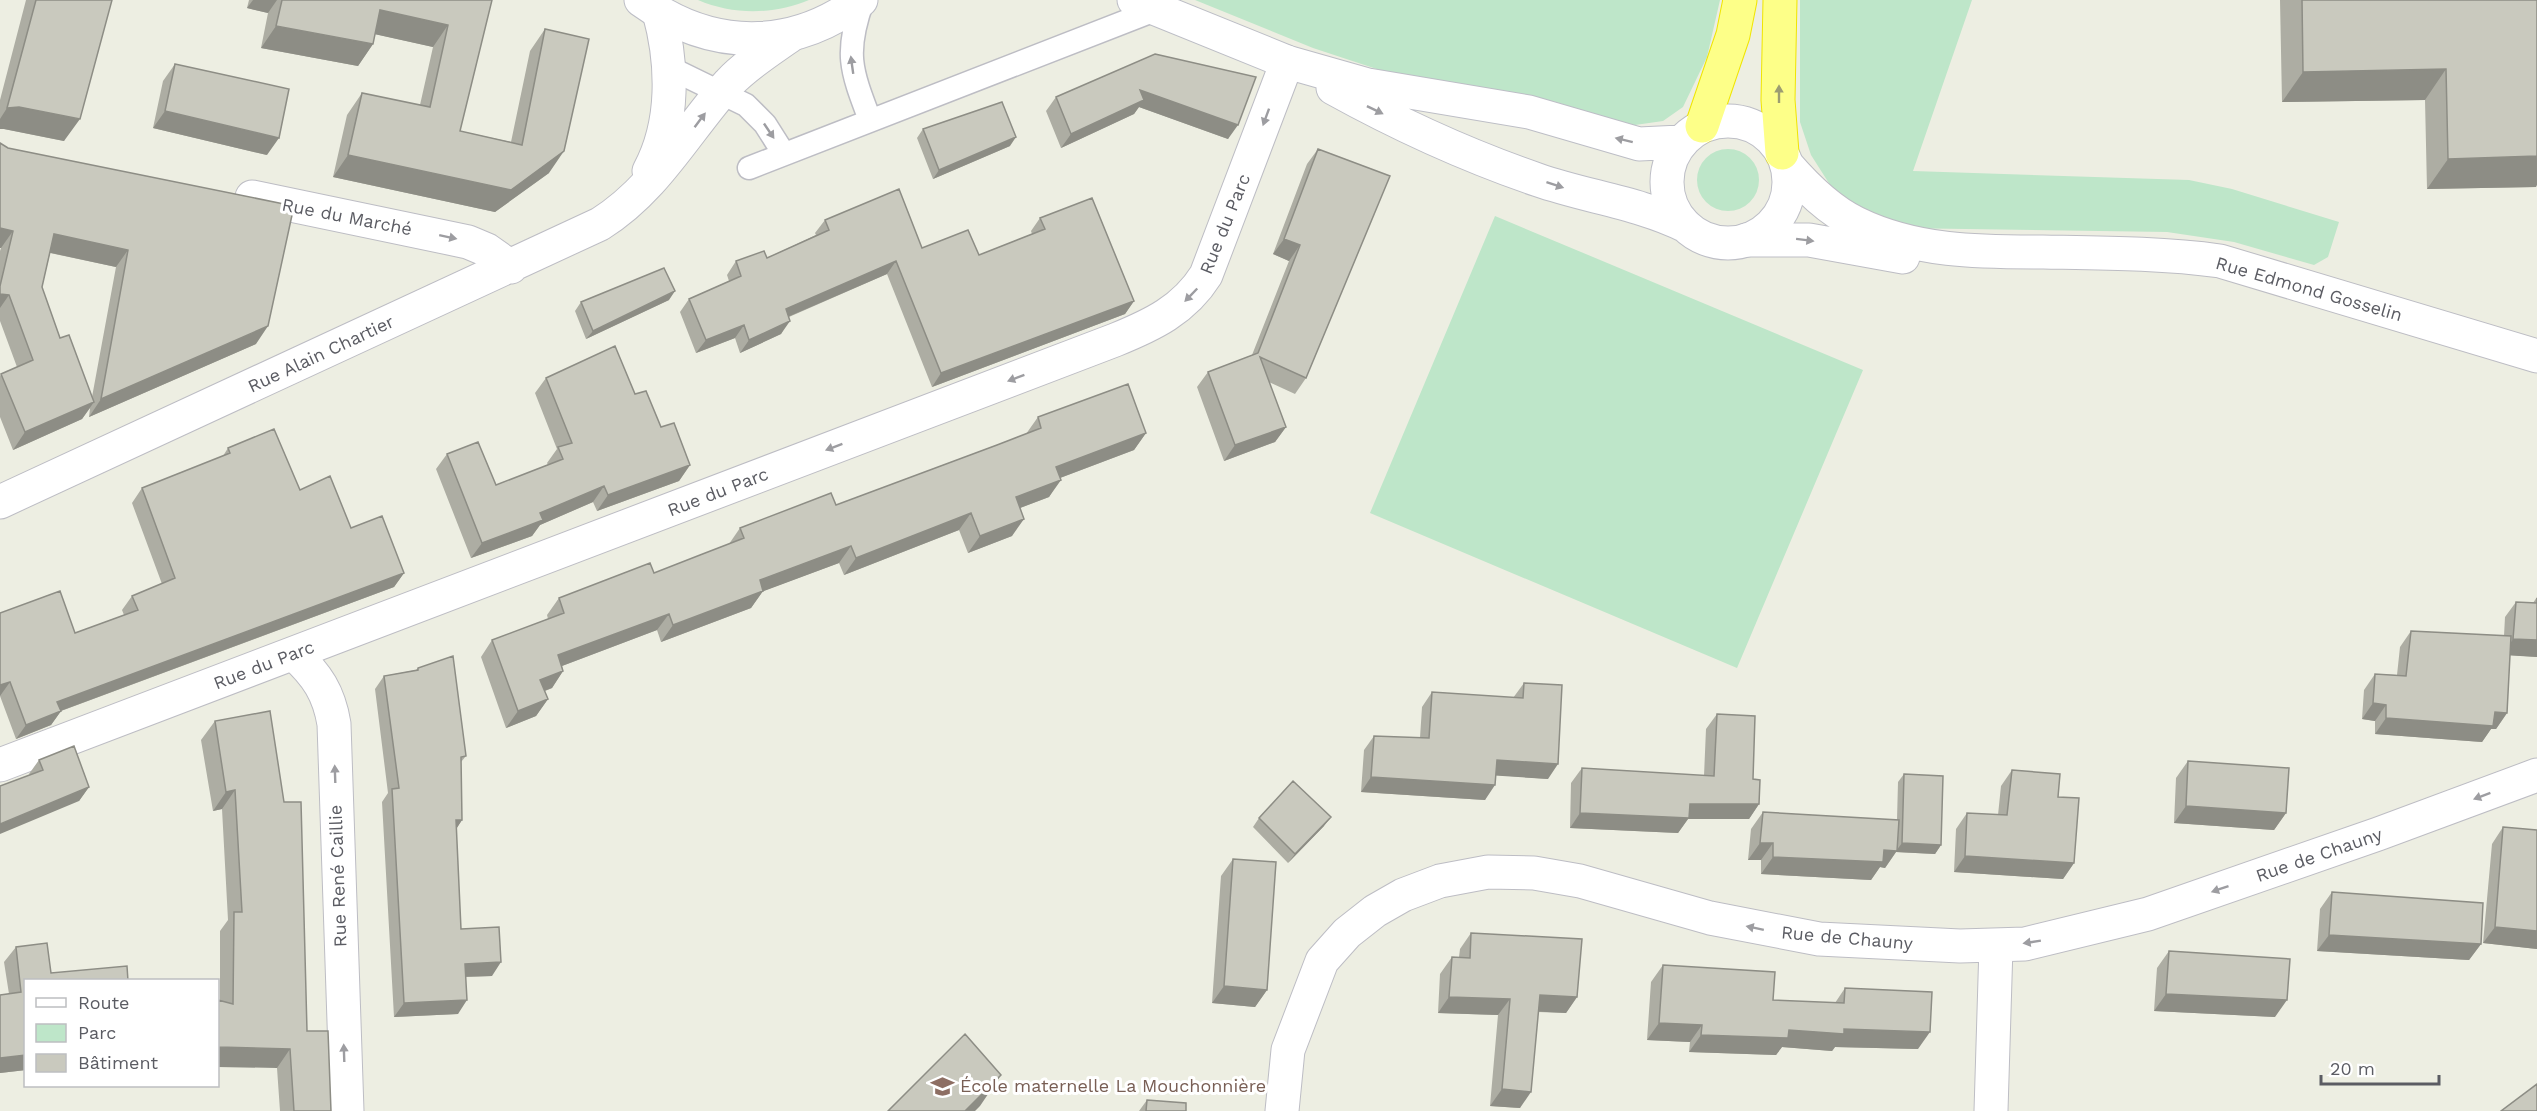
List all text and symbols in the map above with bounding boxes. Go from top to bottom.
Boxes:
one-way arrow [848,55,857,74]
one-way arrow [1774,85,1784,104]
one-way arrow [1366,106,1383,115]
one-way arrow [1261,108,1271,126]
one-way arrow [694,112,706,128]
one-way arrow [763,123,774,139]
one-way arrow [1614,135,1633,145]
street label: Rue du Parc [1195,171,1254,277]
one-way arrow [1546,181,1564,191]
street label: Rue du Marché [280,194,414,239]
one-way arrow [439,233,458,242]
one-way arrow [1796,235,1815,245]
street label: Rue Edmond Gosselin [2213,252,2405,325]
one-way arrow [1184,288,1198,302]
street label: Rue Alain Chartier [244,310,397,397]
one-way arrow [1006,373,1024,383]
one-way arrow [824,443,842,453]
street label: Rue du Parc [664,463,771,520]
street label: Rue du Parc [210,636,317,693]
one-way arrow [330,764,340,783]
one-way arrow [2473,791,2491,801]
street label: Rue René Caillie [325,804,350,948]
street label: Rue de Chauny [2253,823,2385,886]
one-way arrow [2211,885,2229,895]
street label: Rue de Chauny [1780,921,1914,954]
one-way arrow [1745,923,1764,932]
one-way arrow [2023,938,2042,947]
legend [24,979,219,1087]
text: Route [78,992,130,1013]
text: Parc [78,1022,116,1043]
one-way arrow [340,1043,349,1062]
scale bar [2321,1048,2440,1086]
text: Bâtiment [78,1052,158,1073]
text: 20 m [2330,1058,2375,1079]
school or university icon: École maternelle La Mouchonnière [929,1073,955,1099]
place label: École maternelle La Mouchonnière [960,1075,1266,1096]

